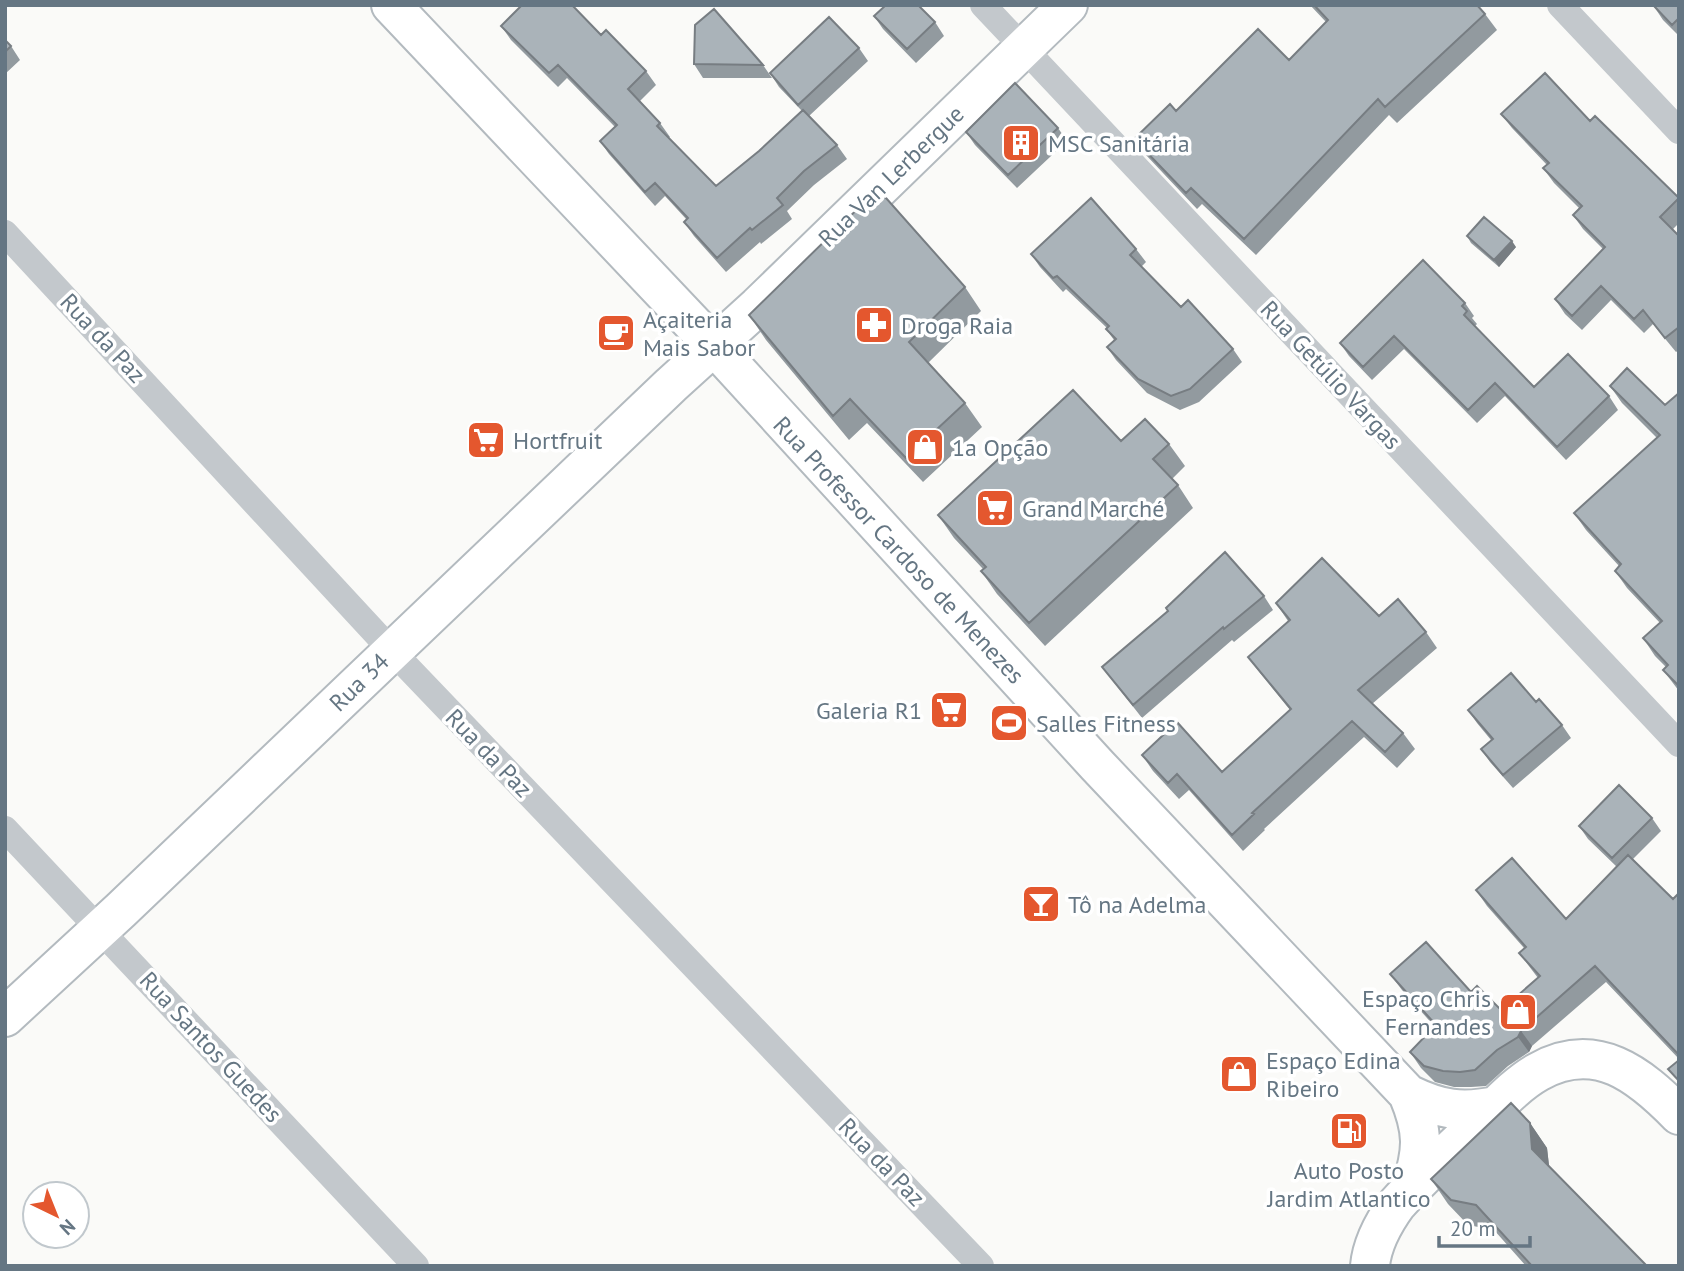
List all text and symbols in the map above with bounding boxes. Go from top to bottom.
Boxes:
street label: Rua Van Lerbergue [811,98,971,254]
building icon: MSC Sanitária [1000,122,1042,164]
place label: MSC Sanitária [1048,128,1190,159]
street label: Rua da Paz [54,287,152,389]
street label: Rua Getúlio Vargas [1254,294,1408,456]
place label: Açaiteria Mais Sabor [643,304,755,363]
pharmacy icon: Droga Raia [853,304,895,346]
place label: Droga Raia [901,310,1013,341]
cafe icon: Açaiteria Mais Sabor [595,312,637,354]
street label: Rua Professor Cardoso de Menezes [767,410,1031,690]
supermarket icon: Hortfruit [465,419,507,461]
place label: Hortfruit [513,425,602,456]
shop icon: 1a Opção [904,426,946,468]
place label: 1a Opção [952,432,1048,463]
supermarket icon: Grand Marché [974,487,1016,529]
place label: Grand Marché [1022,493,1164,524]
street label: Rua 34 [323,646,395,718]
supermarket icon: Galeria R1 [928,689,970,731]
place label: Galeria R1 [816,695,922,726]
street label: Rua da Paz [439,702,539,804]
sports icon: Salles Fitness [988,702,1030,744]
place label: Salles Fitness [1036,708,1176,739]
bar icon: Tô na Adelma [1020,883,1062,925]
place label: Tô na Adelma [1068,889,1206,920]
street label: Rua Santos Guedes [133,965,289,1129]
place label: Espaço Chris Fernandes [1362,983,1491,1042]
shop icon: Espaço Chris Fernandes [1497,991,1539,1033]
place label: Espaço Edina Ribeiro [1266,1045,1401,1104]
shop icon: Espaço Edina Ribeiro [1218,1053,1260,1095]
fuel station icon: Auto Posto Jardim Atlantico [1328,1110,1370,1152]
street label: Rua da Paz [832,1111,932,1213]
place label: Auto Posto Jardim Atlantico [1266,1155,1431,1214]
north arrow [21,1180,91,1250]
scale bar [1439,1204,1530,1248]
text: N [55,1214,80,1240]
text: 20 m [1450,1215,1496,1242]

